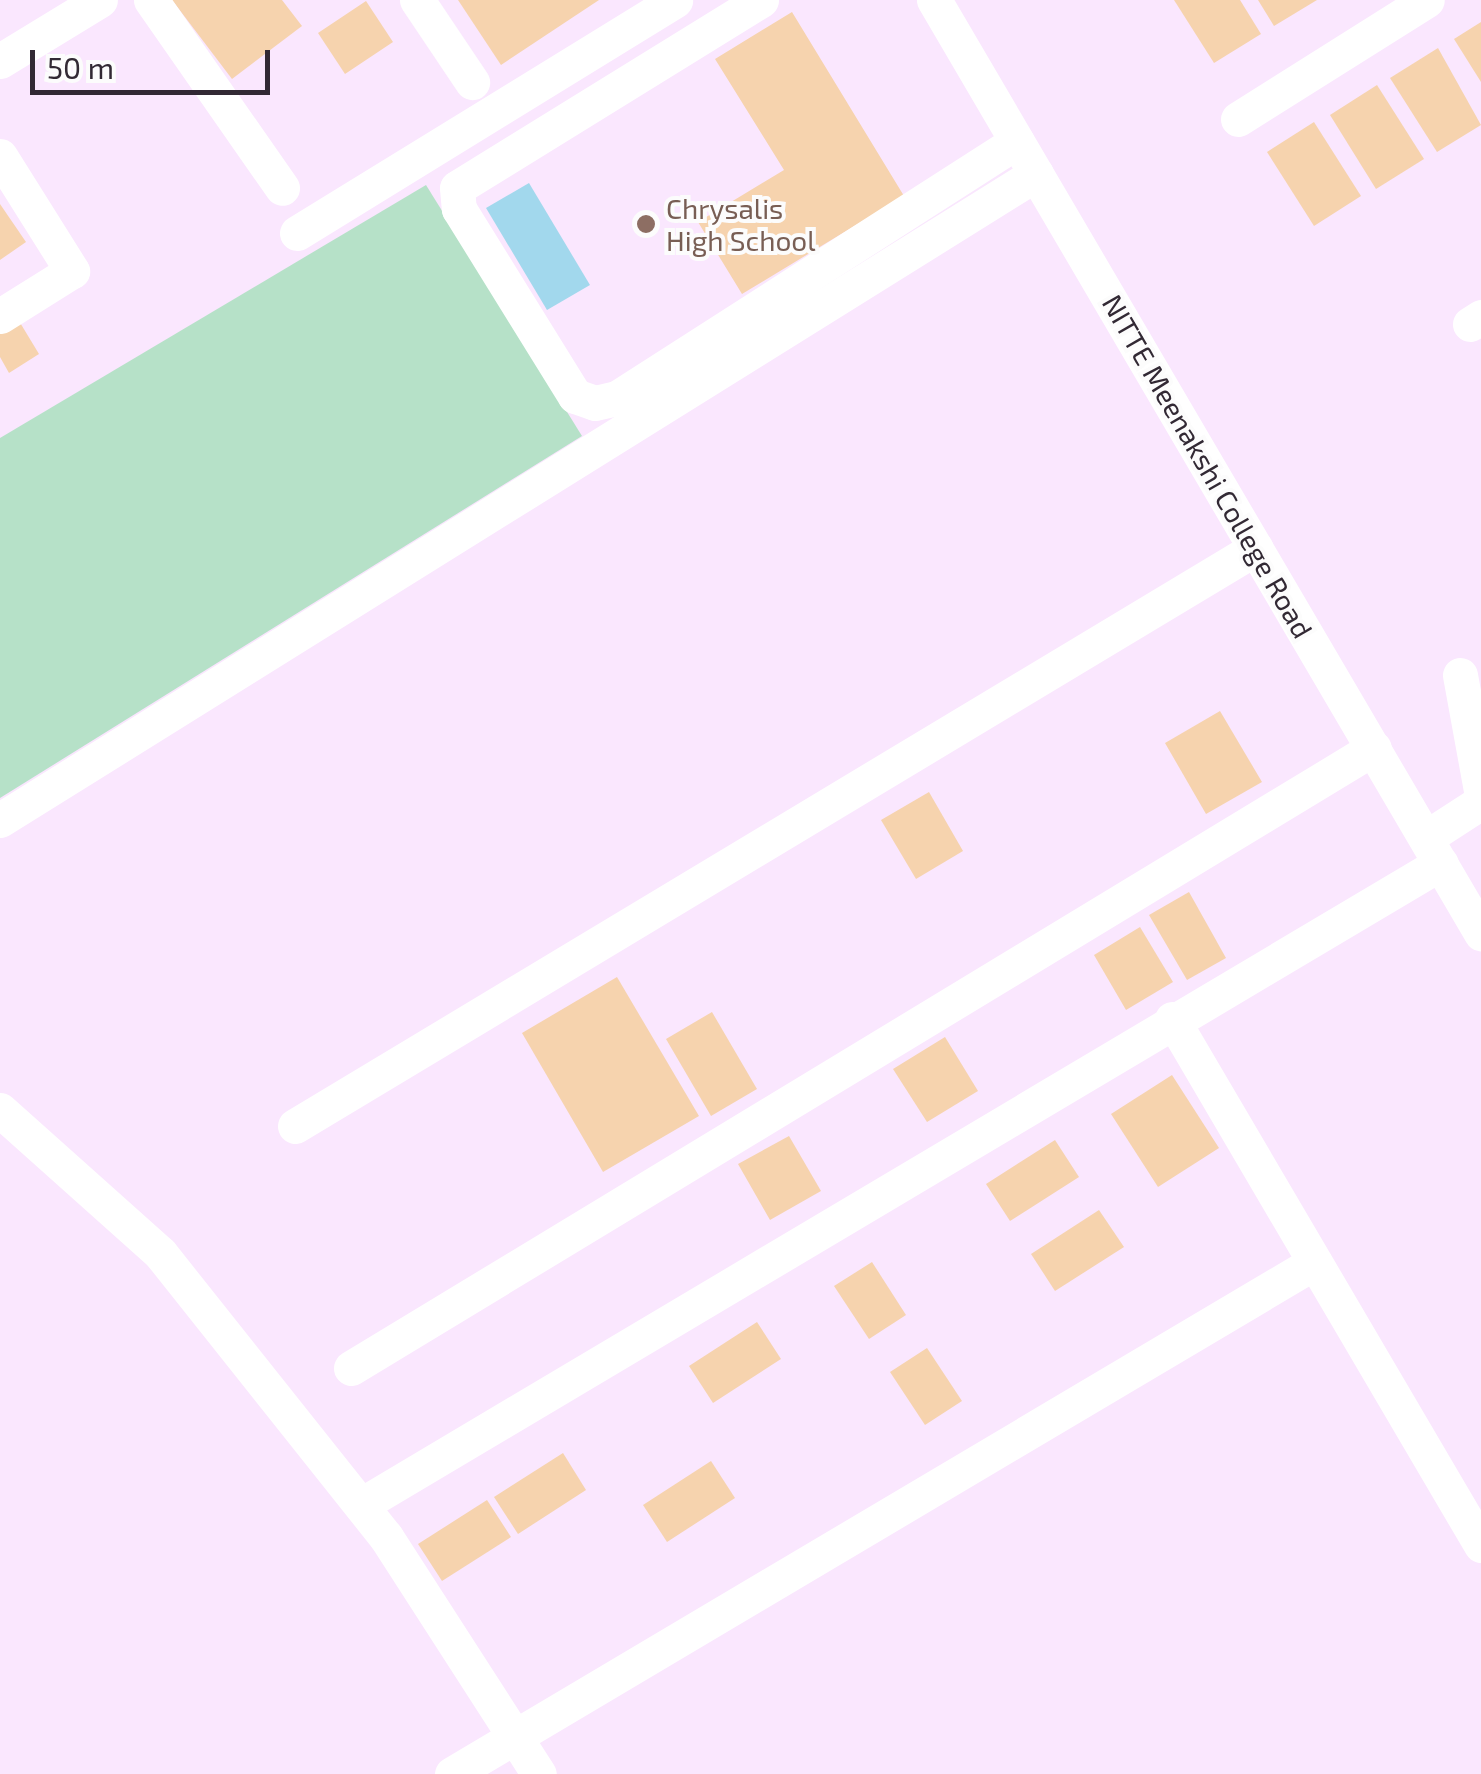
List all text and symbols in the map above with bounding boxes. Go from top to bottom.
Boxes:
scale bar [35,30,275,92]
text: 50 m [47,49,114,85]
place label: Chrysalis High School [666,191,816,257]
marker: Chrysalis High School [635,213,657,235]
street label: NITTE Meenakshi College Road [1096,288,1320,644]

